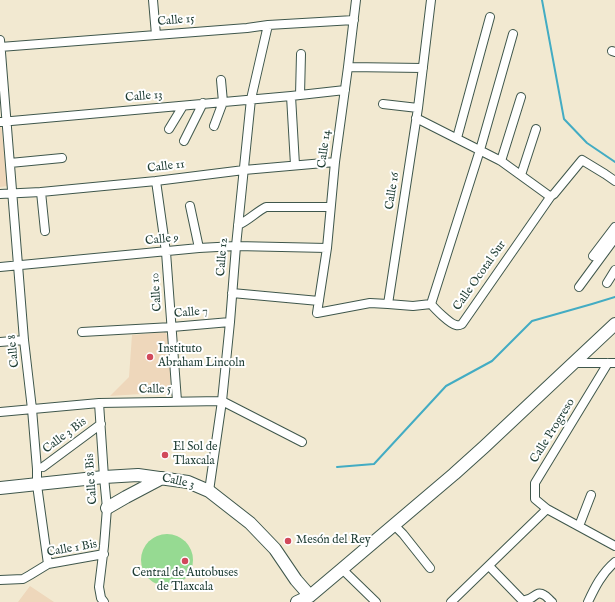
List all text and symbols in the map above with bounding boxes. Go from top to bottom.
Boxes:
street label: Calle 15 [157,12,195,30]
street label: Calle 13 [125,88,163,106]
street label: Calle 14 [315,129,335,169]
street label: Calle 11 [147,158,185,176]
street label: Calle 16 [383,171,403,211]
street label: Calle 9 [145,231,179,249]
street label: Calle 12 [214,237,232,277]
street label: Calle Ocotal Sur [451,238,509,314]
street label: Calle 10 [148,272,166,312]
street label: Calle 7 [173,304,209,322]
street label: Calle 8 [5,334,23,368]
place label: Instituto Abraham Lincoln [158,343,245,371]
marker: Instituto Abraham Lincoln [145,352,155,362]
street label: Calle 5 [138,383,172,397]
street label: Calle Progreso [527,396,579,466]
street label: Calle 3 Bis [40,415,90,457]
place label: El Sol de Tlaxcala [173,441,218,469]
marker: El Sol de Tlaxcala [160,450,170,460]
street label: Calle 8 Bis [83,453,101,505]
street label: Calle 3 [160,472,196,492]
place label: Mesón del Rey [296,534,371,548]
marker: Mesón del Rey [283,536,293,546]
street label: Calle 1 Bis [46,537,98,561]
marker: Central de Autobuses de Tlaxcala [180,556,190,566]
place label: Central de Autobuses de Tlaxcala [132,567,238,595]

